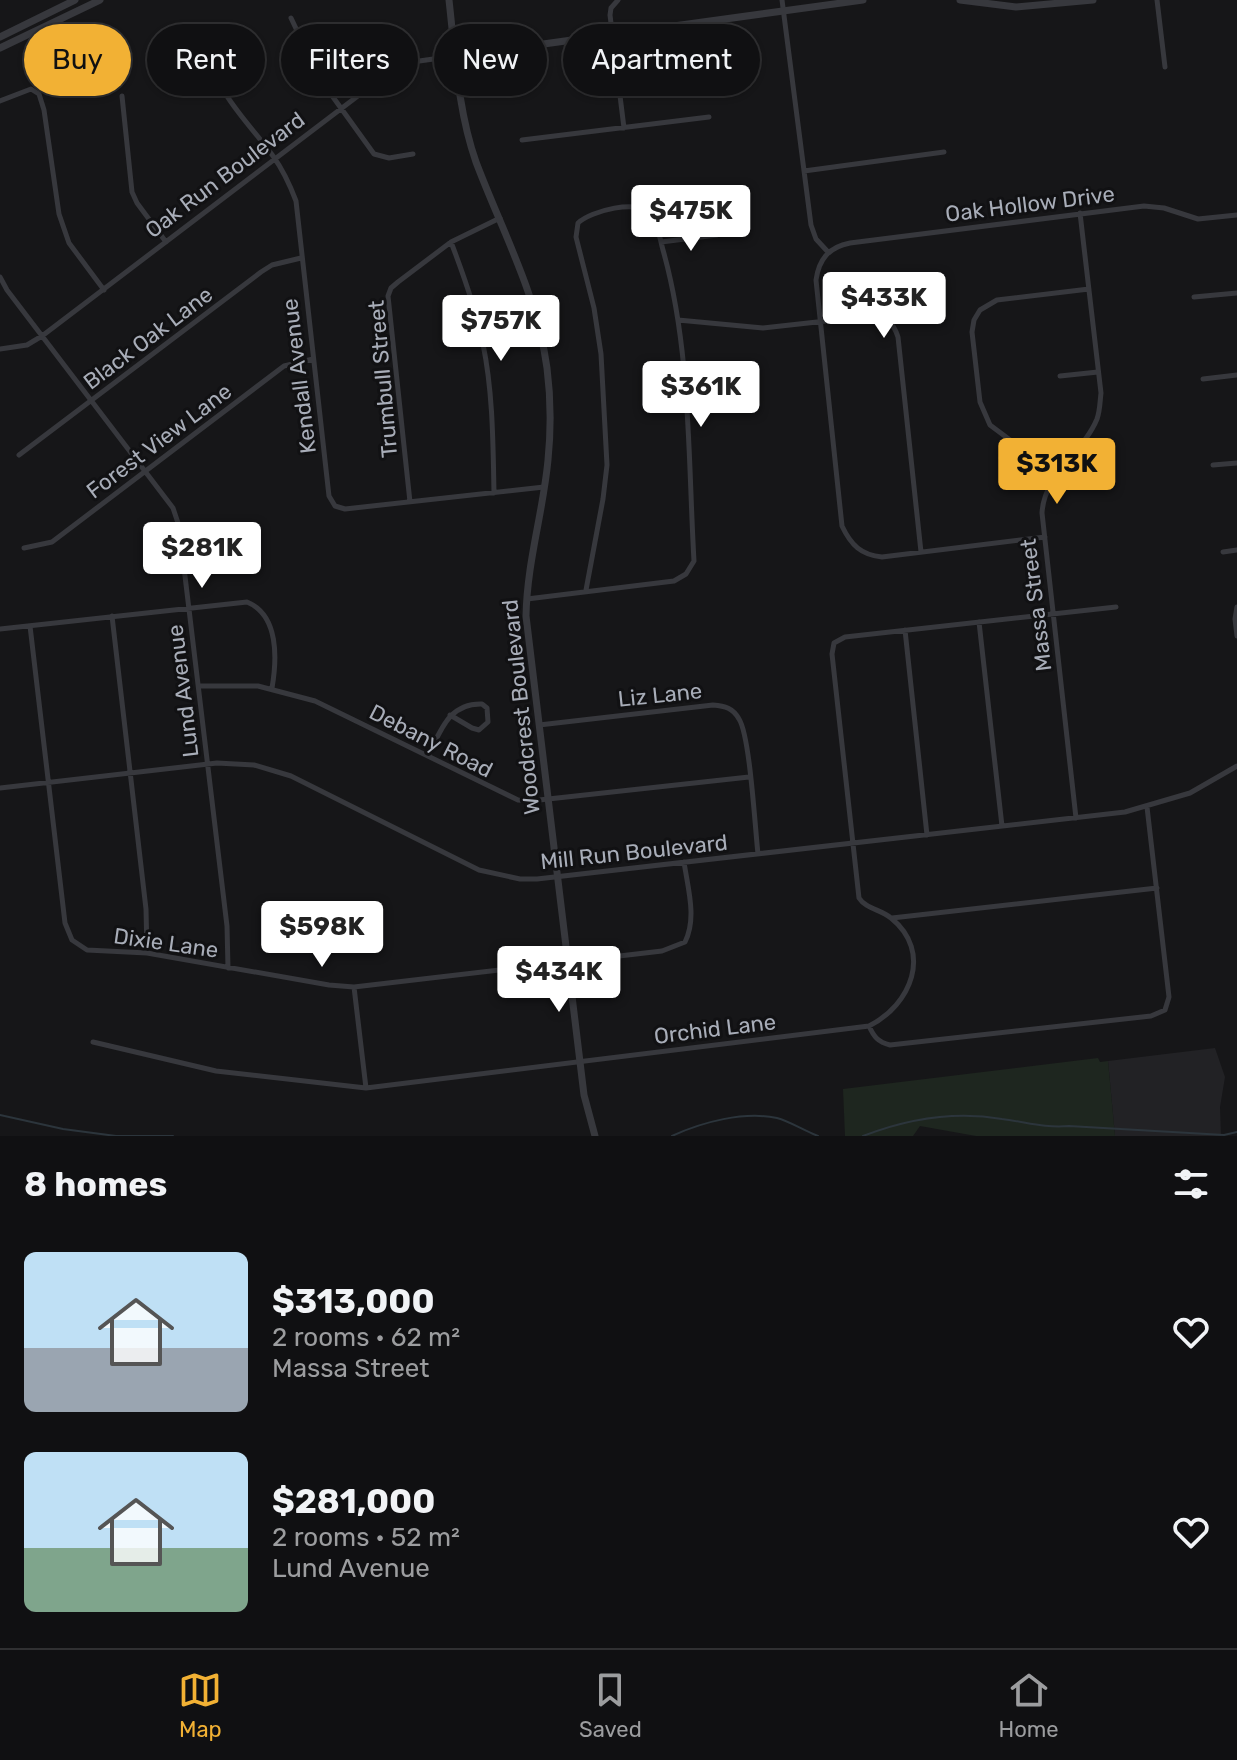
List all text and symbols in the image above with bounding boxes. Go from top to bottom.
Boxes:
chip: Buy [24,24,131,96]
chip: Rent [147,24,265,96]
chip: Filters [281,24,418,96]
chip: New [434,24,547,96]
chip: Apartment [563,24,760,96]
street label: Oak Run Boulevard [140,106,310,244]
street label: Oak Hollow Drive [944,180,1116,228]
pin: $475K [635,185,747,253]
text: $475K [649,195,733,226]
pin: $433K [828,272,940,340]
street label: Black Oak Lane [78,281,218,395]
text: $433K [841,282,927,313]
pin: $757K [445,295,557,363]
street label: Kendall Avenue [276,297,322,455]
street label: Trumbull Street [363,299,403,459]
text: $757K [460,305,542,336]
pin: $361K [645,361,757,429]
text: $361K [660,371,742,402]
street label: Forest View Lane [81,378,237,504]
pin: $313K [1001,438,1113,506]
text: $313K [1016,448,1098,479]
pin: $281K [146,522,258,590]
text: $281K [161,532,243,563]
street label: Massa Street [1014,537,1058,673]
street label: Woodcrest Boulevard [496,598,546,816]
street label: Lund Avenue [161,623,205,759]
street label: Liz Lane [617,677,703,713]
street label: Debany Road [365,698,497,784]
street label: Mill Run Boulevard [539,829,729,875]
pin: $598K [266,901,378,969]
text: $598K [279,911,365,942]
street label: Dixie Lane [112,922,220,964]
pin: $434K [503,946,615,1014]
text: $434K [515,956,603,987]
street label: Orchid Lane [653,1008,777,1050]
icon: filters [1169,1162,1213,1206]
text: 8 homes [24,1164,167,1205]
text: $313,000 [272,1281,435,1322]
icon: home [88,1284,184,1380]
icon: heart [1169,1310,1213,1354]
text: 2 rooms · 62 m² [272,1322,460,1353]
text: Massa Street [272,1353,429,1384]
text: $281,000 [272,1481,435,1522]
icon: home [88,1484,184,1580]
icon: heart [1169,1510,1213,1554]
text: 2 rooms · 52 m² [272,1522,460,1553]
text: Lund Avenue [272,1553,430,1584]
tab: Map [178,1668,222,1743]
tab: Saved [579,1668,642,1743]
tab: Home [998,1668,1059,1743]

